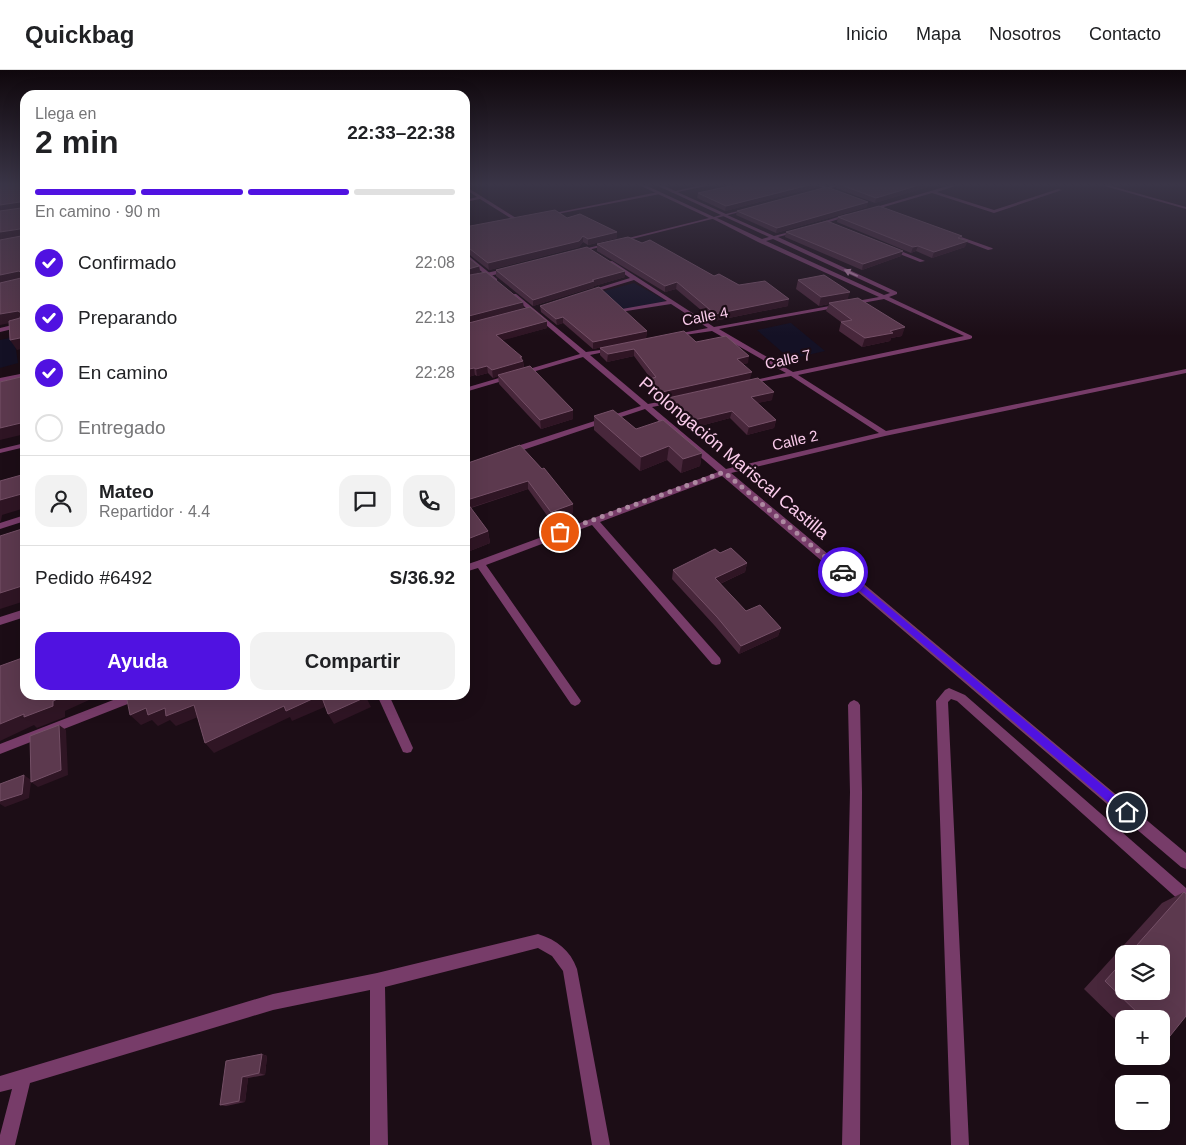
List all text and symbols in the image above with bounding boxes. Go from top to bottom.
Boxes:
text: Quickbag [25,21,134,48]
text: Inicio [846,24,888,44]
text: Mapa [916,24,961,44]
text: Nosotros [989,24,1061,44]
text: Contacto [1089,24,1161,44]
text: Llega en [35,105,96,122]
text: 22:33–22:38 [347,122,455,143]
text: 2 min [35,124,119,160]
text: En camino · 90 m [35,203,160,220]
icon: check [35,249,63,277]
text: Confirmado [78,252,176,273]
text: 22:08 [415,254,455,271]
one-way arrow [844,269,858,277]
street label: Calle 4 [680,303,730,329]
icon: check [35,304,63,332]
text: Preparando [78,307,177,328]
text: 22:13 [415,309,455,326]
street label: Calle 7 [763,346,813,372]
icon: check [35,359,63,387]
text: En camino [78,362,168,383]
text: 22:28 [415,364,455,381]
street label: Prolongación Mariscal Castilla [635,373,834,544]
text: Entregado [78,417,166,438]
street label: Calle 2 [770,426,820,454]
button: person [35,475,87,527]
button: chat [339,475,391,527]
button: phone [403,475,455,527]
text: Mateo [99,481,154,502]
text: Repartidor · 4.4 [99,503,210,520]
pin [539,511,581,553]
icon: bag [546,518,574,546]
courier [818,547,868,597]
icon: car [829,558,857,586]
text: Pedido #6492 [35,567,152,588]
text: S/36.92 [390,567,455,588]
button: Ayuda [35,632,240,690]
button: Compartir [250,632,455,690]
pin [1106,791,1148,833]
icon: home [1113,798,1141,826]
map controls [1115,945,1170,1130]
button: layers [1115,945,1170,1000]
button: + [1115,1010,1170,1065]
button: − [1115,1075,1170,1130]

